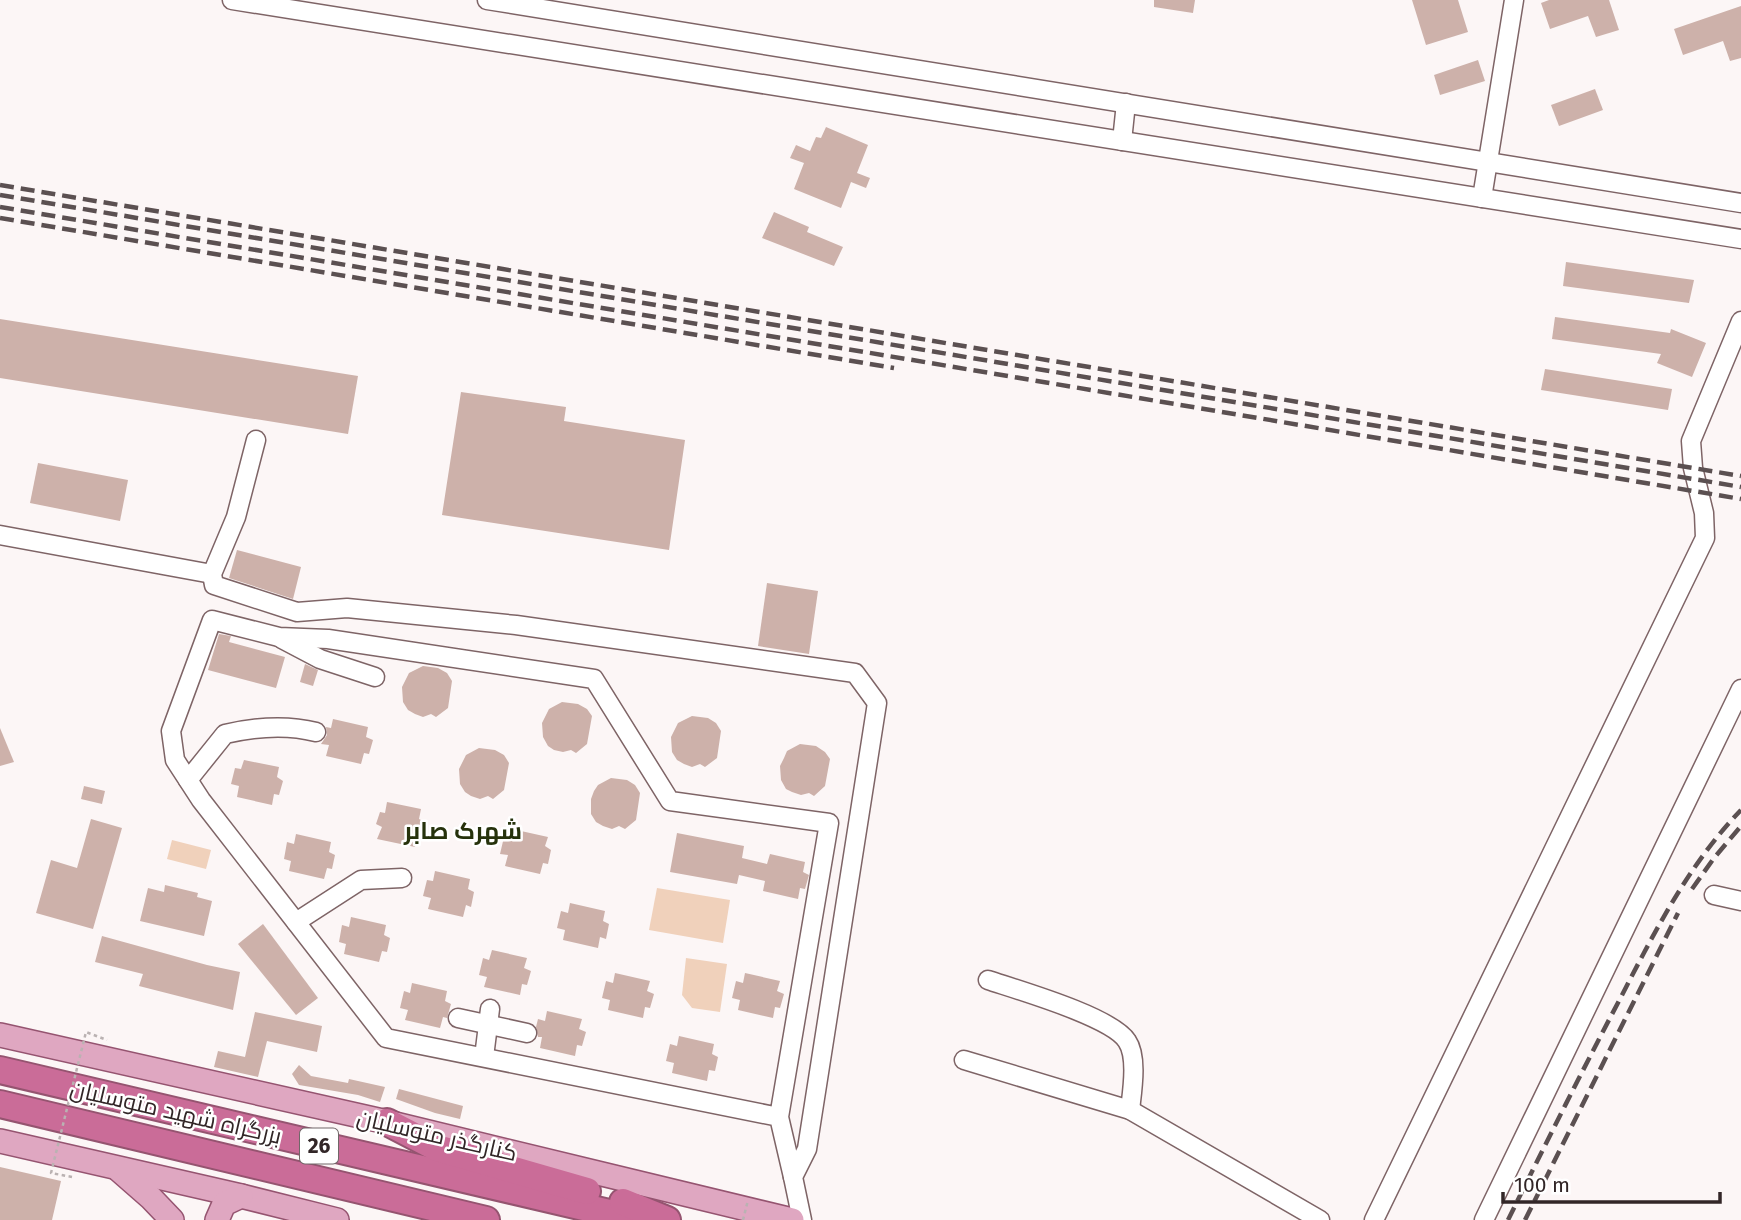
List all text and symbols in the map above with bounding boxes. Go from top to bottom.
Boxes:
district label: شهرک صابر [403,817,522,845]
street label: بزرگراه شهید متوسلیان [67,1074,285,1150]
street label: کنارگذر متوسلیان [354,1103,520,1167]
road number: 26 [300,1128,338,1164]
scale bar [1503,1160,1720,1204]
text: 100 m [1514,1172,1570,1198]

